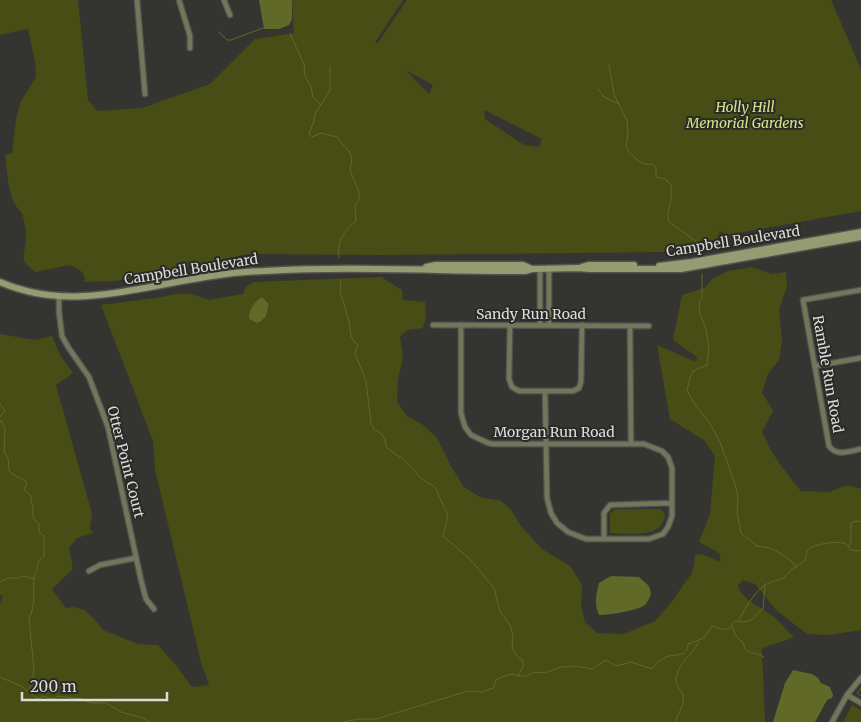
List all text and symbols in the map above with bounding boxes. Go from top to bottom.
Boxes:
park label: Holly Hill Memorial Gardens [685,98,804,132]
street label: Campbell Boulevard [665,221,802,260]
street label: Campbell Boulevard [123,249,260,288]
street label: Sandy Run Road [476,305,587,323]
street label: Ramble Run Road [809,314,847,435]
street label: Otter Point Court [103,404,149,520]
street label: Morgan Run Road [493,423,615,441]
scale bar [22,670,168,702]
text: 200 m [30,677,77,696]

